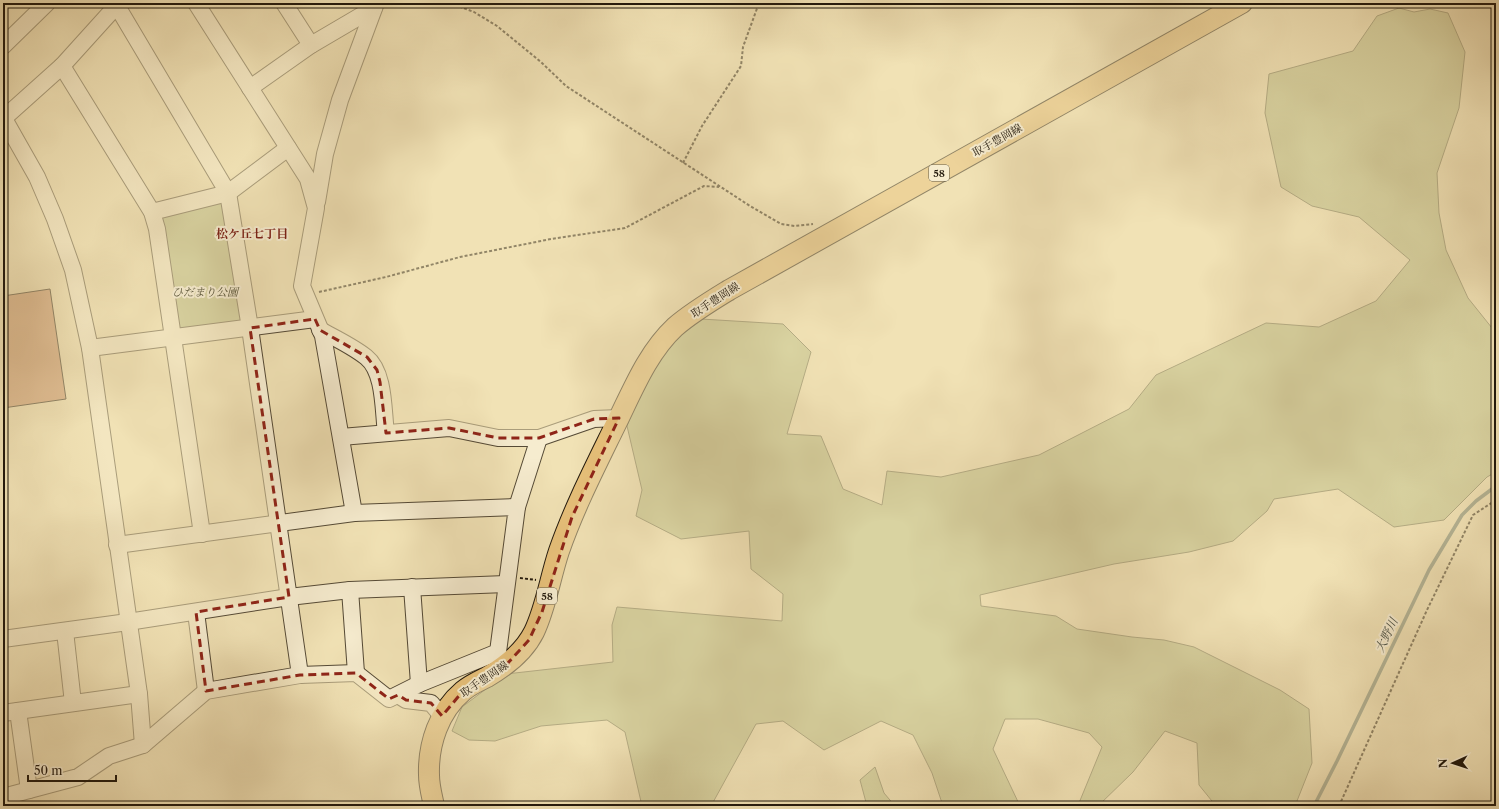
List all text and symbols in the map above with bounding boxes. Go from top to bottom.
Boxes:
street label: 取手豊岡線 [970,121,1024,159]
road number: 58 [929,165,949,181]
district label: 松ケ丘七丁目 [216,226,288,241]
street label: 取手豊岡線 [688,279,742,321]
park label: ひだまり公園 [172,285,240,299]
road number: 58 [537,588,557,604]
water label: 大野川 [1371,614,1402,654]
street label: 取手豊岡線 [457,658,511,700]
north arrow [1433,743,1473,783]
scale bar [28,757,116,783]
text: N [1436,758,1450,769]
text: 50 m [34,763,63,778]

